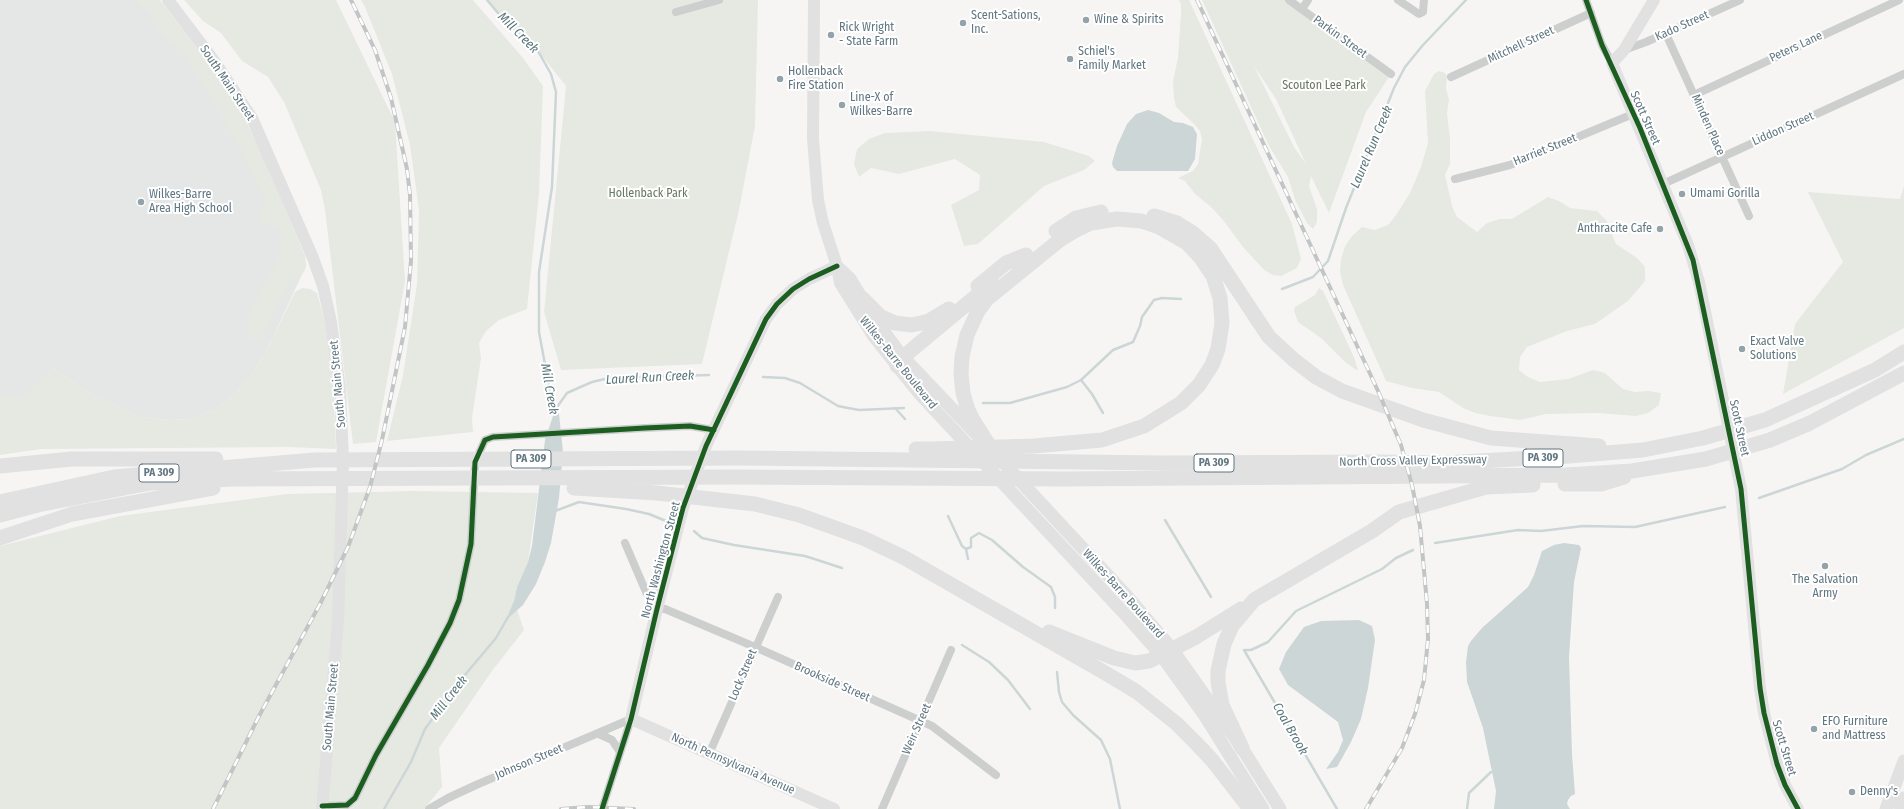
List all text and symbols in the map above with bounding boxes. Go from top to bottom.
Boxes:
street label: Kado Street [1653,8,1711,44]
water label: Mill Creek [494,9,542,57]
place label: Scent-Sations, Inc. [971,9,1041,37]
place label: Wine & Spirits [1094,13,1164,27]
street label: Parkin Street [1310,13,1370,61]
marker: Wine & Spirits [1081,15,1091,25]
marker: Scent-Sations, Inc. [958,18,968,28]
place label: Rick Wright - State Farm [839,21,898,49]
street label: Mitchell Street [1486,23,1556,67]
street label: Peters Lane [1767,28,1825,66]
marker: Rick Wright - State Farm [826,30,836,40]
street label: South Main Street [197,43,257,123]
place label: Schiel's Family Market [1078,45,1146,73]
marker: Schiel's Family Market [1065,54,1075,64]
place label: Hollenback Fire Station [788,65,844,93]
marker: Hollenback Fire Station [775,74,785,84]
park label: Scouton Lee Park [1282,79,1366,93]
street label: Scott Street [1627,89,1663,147]
place label: Line-X of Wilkes-Barre [850,91,912,119]
street label: Minden Place [1688,92,1728,158]
marker: Line-X of Wilkes-Barre [837,100,847,110]
water label: Laurel Run Creek [1348,103,1396,191]
street label: Liddon Street [1750,109,1816,149]
street label: Harriet Street [1511,131,1579,169]
park label: Hollenback Park [608,187,688,201]
place label: Umami Gorilla [1690,187,1760,201]
place label: Wilkes-Barre Area High School [149,188,232,216]
marker: Umami Gorilla [1677,189,1687,199]
marker: Wilkes-Barre Area High School [136,197,146,207]
place label: Anthracite Cafe [1577,222,1652,236]
marker: Anthracite Cafe [1655,224,1665,234]
street label: Wilkes-Barre Boulevard [856,314,940,412]
place label: Exact Valve Solutions [1750,335,1804,363]
street label: South Main Street [327,340,349,428]
marker: Exact Valve Solutions [1737,344,1747,354]
water label: Mill Creek [537,362,561,416]
water label: Laurel Run Creek [605,368,695,388]
street label: Scott Street [1726,398,1752,458]
road number: PA 309 [1523,449,1563,467]
road number: PA 309 [511,450,551,468]
street label: North Cross Valley Expressway [1339,453,1487,469]
road number: PA 309 [1194,454,1234,472]
road number: PA 309 [139,464,179,482]
street label: North Washington Street [638,500,684,620]
street label: Wilkes-Barre Boulevard [1079,547,1167,641]
marker: The Salvation Army [1820,561,1830,571]
place label: The Salvation Army [1792,573,1858,601]
street label: Lock Street [726,647,760,703]
street label: Brookside Street [792,659,872,705]
street label: South Main Street [320,663,342,751]
water label: Mill Creek [427,673,471,723]
water label: Coal Brook [1269,700,1311,758]
street label: Weir Street [899,701,935,757]
place label: EFO Furniture and Mattress [1822,715,1888,743]
street label: Scott Street [1769,718,1799,778]
marker: EFO Furniture and Mattress [1809,724,1819,734]
street label: North Pennsylvania Avenue [669,730,797,798]
street label: Johnson Street [493,741,565,783]
place label: Denny's [1860,785,1898,799]
marker: Denny's [1847,787,1857,797]

